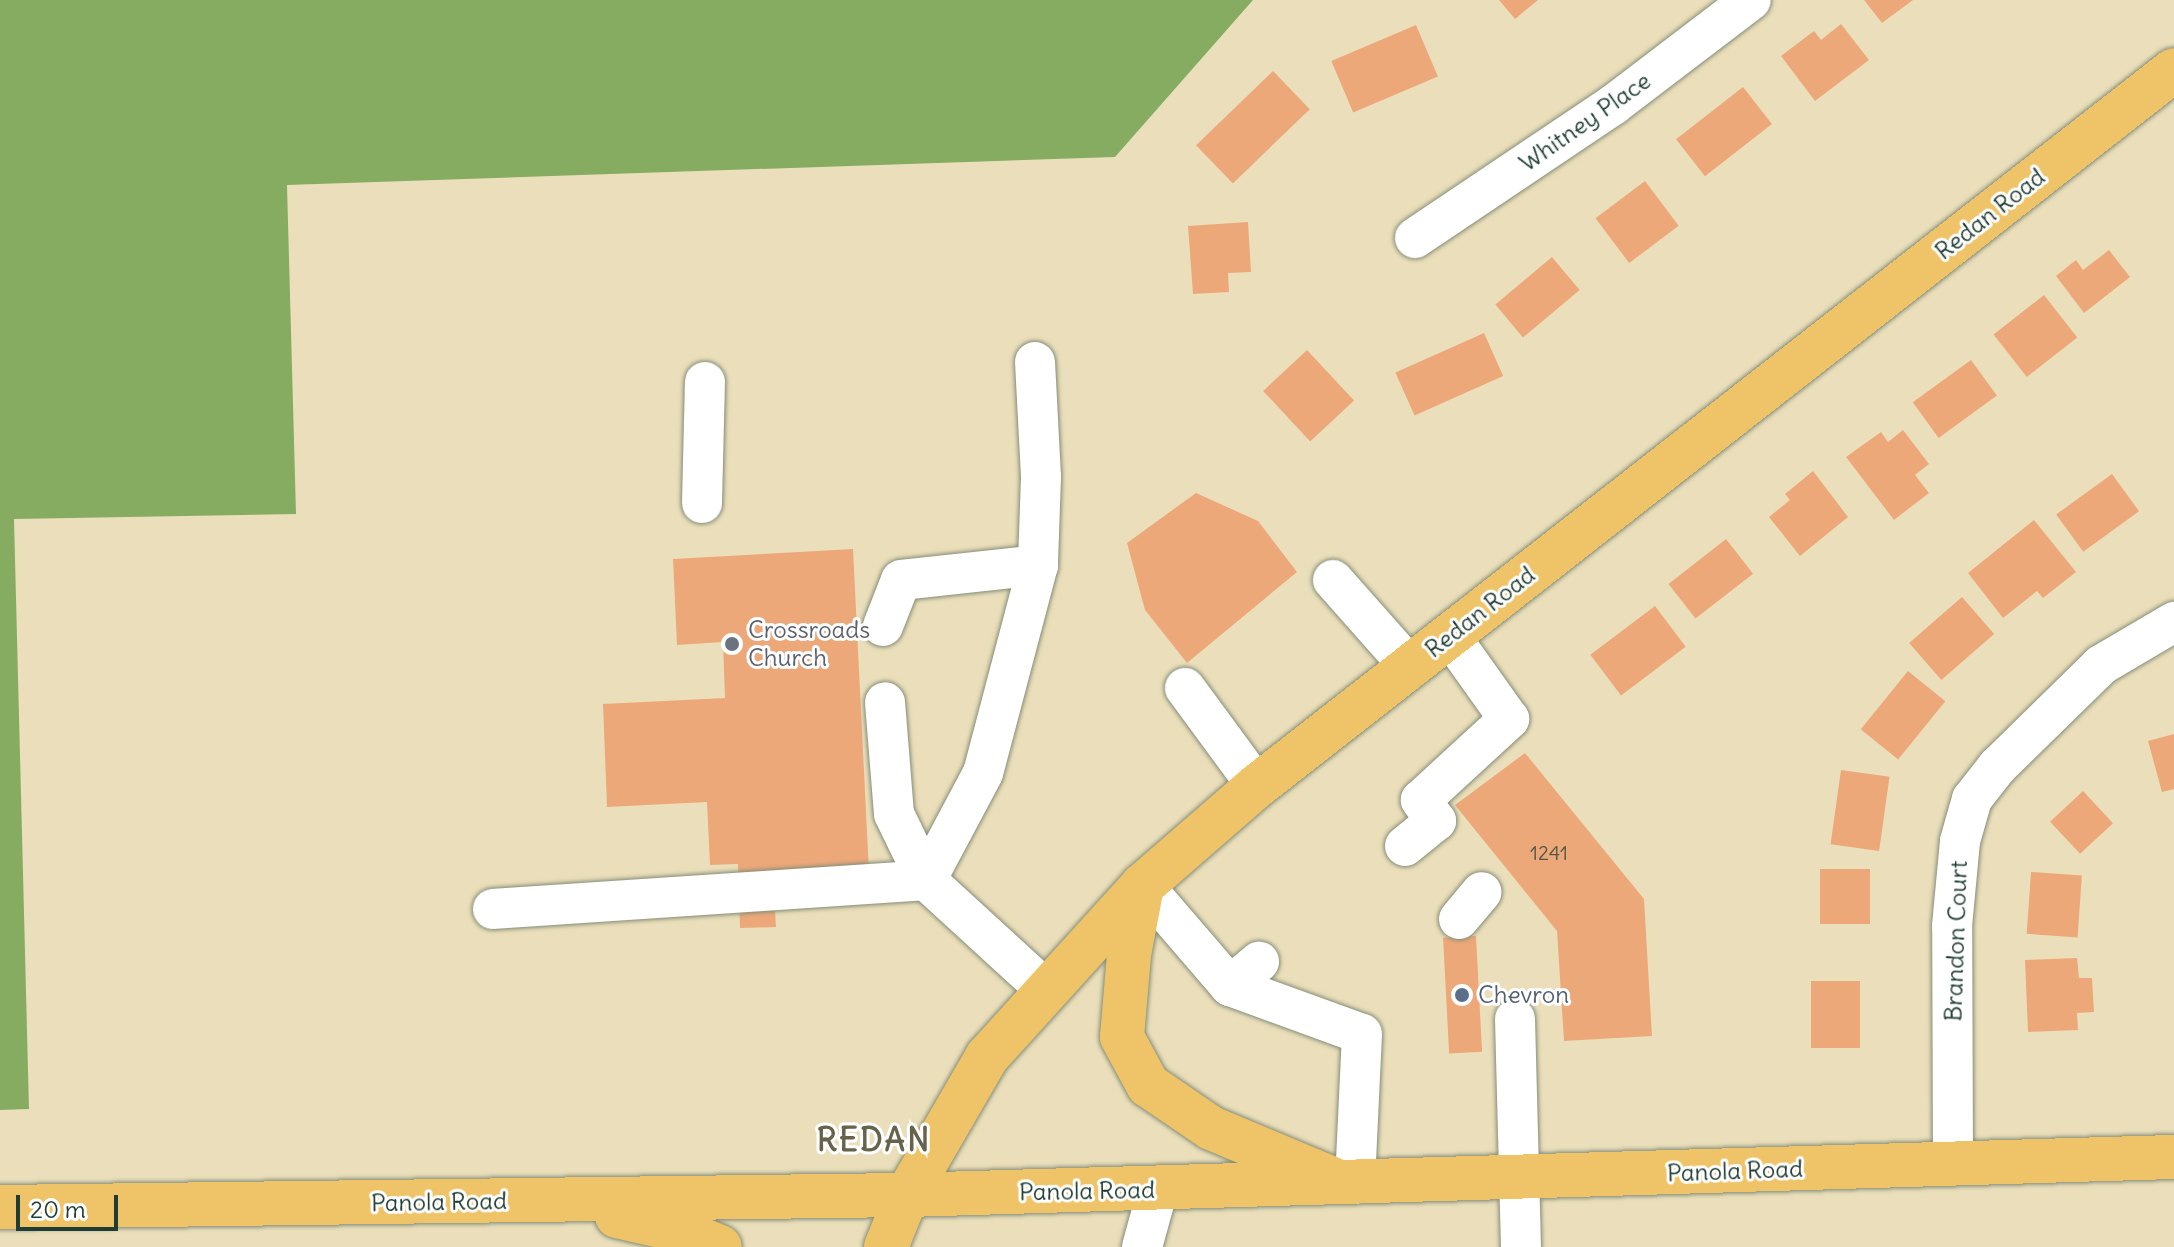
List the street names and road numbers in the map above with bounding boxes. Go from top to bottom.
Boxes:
street label: Whitney Place [1514,66,1656,178]
street label: Redan Road [1929,162,2051,266]
street label: Redan Road [1419,560,1541,664]
street label: Brandon Court [1939,860,1973,1022]
street label: Panola Road [1667,1154,1803,1188]
street label: Panola Road [1019,1175,1155,1207]
street label: Panola Road [371,1186,507,1218]

